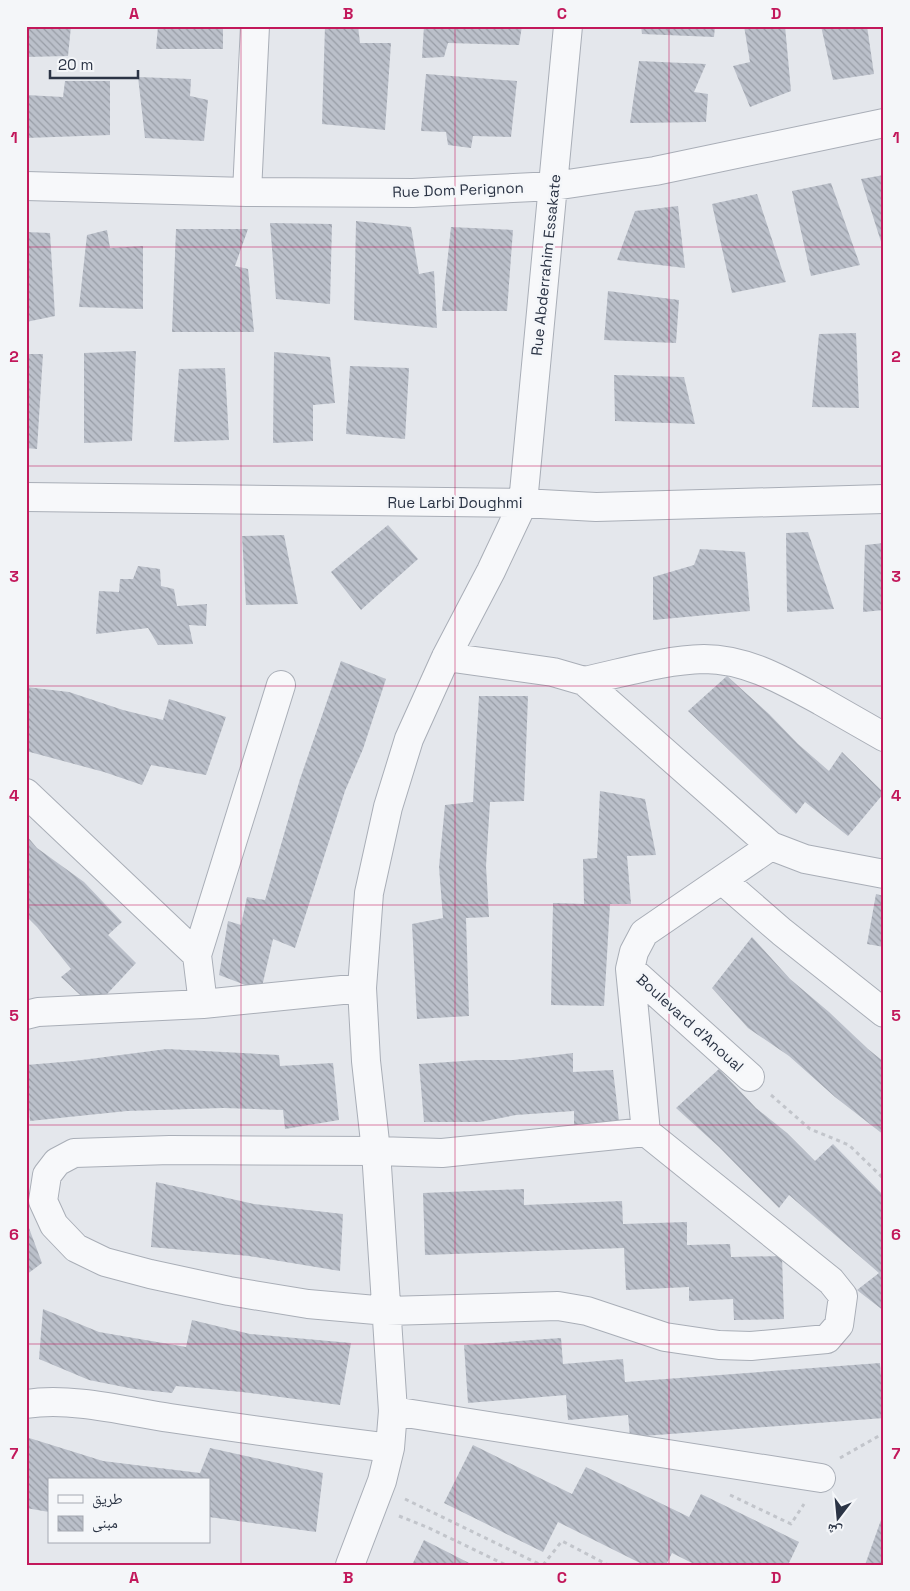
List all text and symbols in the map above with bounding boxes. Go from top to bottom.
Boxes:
text: A [129,3,139,24]
text: B [343,3,353,24]
text: C [557,3,567,24]
text: D [771,3,781,24]
scale bar [50,48,138,80]
text: 20 m [58,55,93,74]
text: 1 [10,127,18,148]
text: 1 [892,127,900,148]
street label: Rue Abderrahim Essakate [527,173,565,357]
street label: Rue Dom Perignon [392,178,524,201]
text: 2 [9,346,19,367]
text: 2 [891,346,901,367]
street label: Rue Larbi Doughmi [388,493,522,512]
text: 3 [9,566,19,587]
text: 3 [891,566,901,587]
text: 4 [9,785,19,806]
text: 4 [891,785,901,806]
street label: Boulevard d'Anoual [633,970,748,1076]
text: 5 [9,1005,19,1026]
text: 5 [891,1005,901,1026]
text: 6 [9,1224,19,1245]
text: 6 [891,1224,901,1245]
text: 7 [10,1443,19,1464]
text: 7 [892,1443,901,1464]
legend [48,1478,210,1544]
text: طريق [92,1489,123,1509]
north arrow [812,1494,862,1544]
text: مبنى [92,1513,118,1533]
text: ش [825,1520,844,1541]
text: A [129,1567,139,1588]
text: B [343,1567,353,1588]
text: C [557,1567,567,1588]
text: D [771,1567,781,1588]

